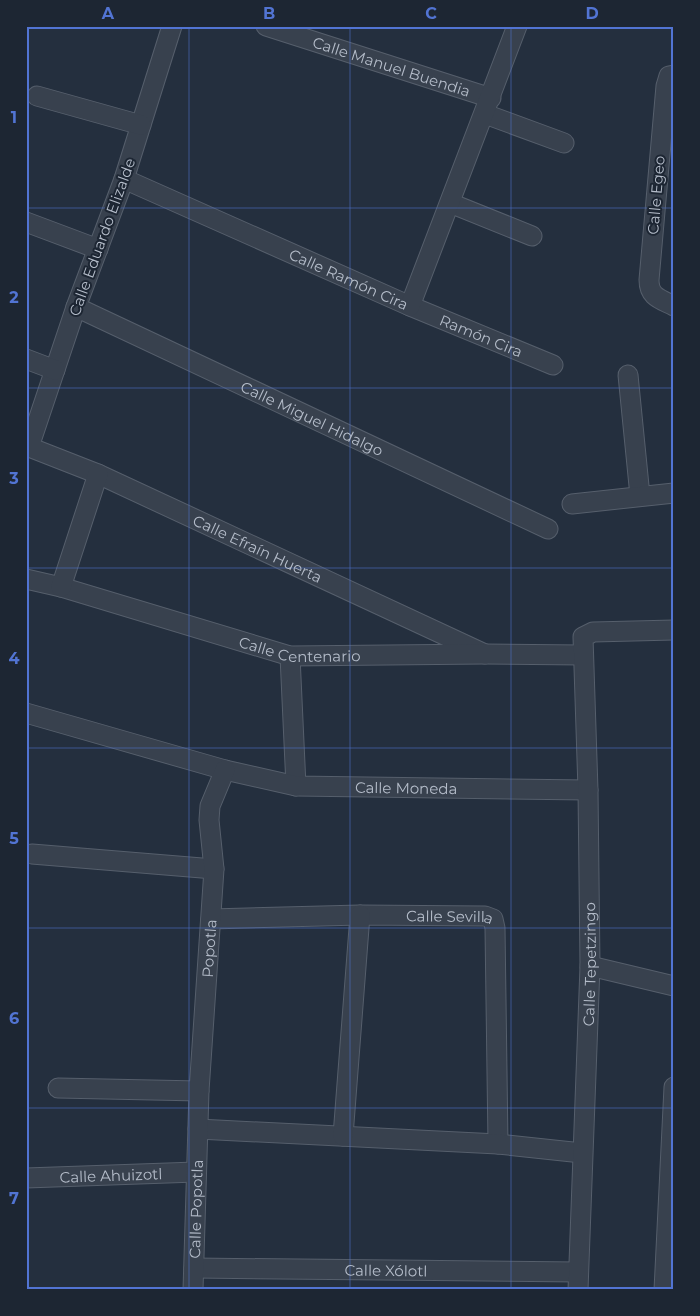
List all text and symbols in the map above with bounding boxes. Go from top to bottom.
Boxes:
text: A [101,4,115,23]
text: B [263,4,275,23]
text: C [425,4,437,23]
text: D [585,4,599,23]
street label: Calle Manuel Buendia [310,32,473,100]
text: 1 [11,108,17,127]
street label: Calle Eduardo Elizalde [65,155,139,319]
street label: Calle Egeo [643,155,669,235]
street label: Calle Ramón Cira [286,244,411,314]
text: 2 [9,288,19,307]
street label: Ramón Cira [437,310,526,361]
street label: Calle Miguel Hidalgo [238,376,386,460]
text: 3 [8,469,19,488]
street label: Calle Efraín Huerta [190,510,325,586]
street label: Calle Centenario [237,632,361,666]
text: 4 [8,649,20,668]
street label: Calle Moneda [355,777,458,798]
text: 5 [9,829,19,848]
street label: Calle Tepetzingo [578,902,600,1027]
street label: Calle Sevilla [406,906,497,928]
street label: Popotla [197,919,220,978]
text: 6 [9,1009,19,1028]
street label: Calle Popotla [184,1159,206,1259]
street label: Calle Ahuizotl [59,1164,163,1186]
text: 7 [9,1189,19,1208]
street label: Calle Xólotl [344,1260,428,1280]

